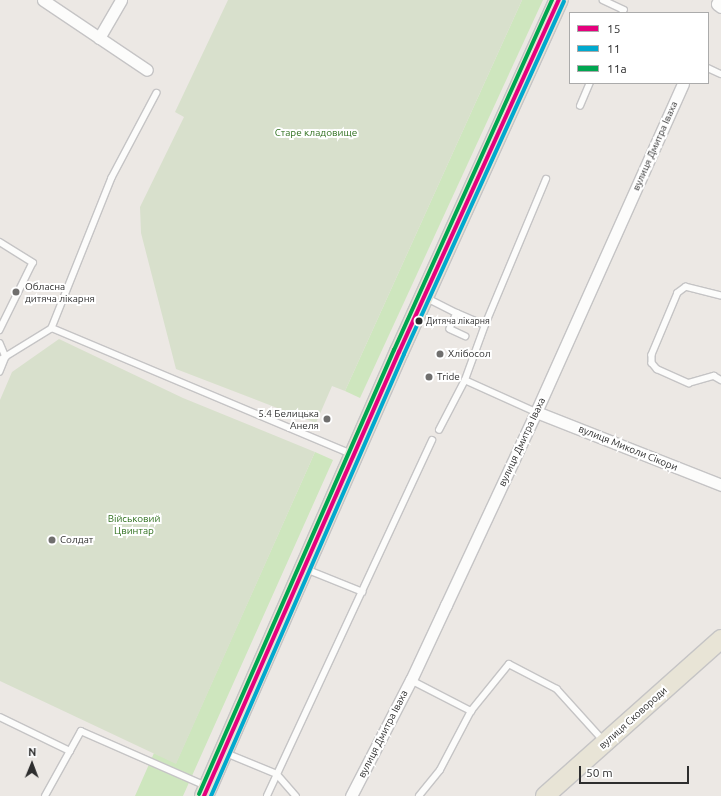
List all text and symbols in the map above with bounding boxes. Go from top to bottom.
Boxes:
legend [569,12,709,84]
text: 15 [607,22,621,35]
text: 11 [607,42,621,55]
text: 11а [607,62,627,75]
street label: вулиця Дмитра Іваха [630,99,680,193]
park label: Старе кладовище [275,127,357,139]
place label: Обласна дитяча лікарня [25,280,95,304]
marker: Обласна дитяча лікарня [10,286,22,298]
marker: Дитяча лікарня [414,316,424,326]
place label: Дитяча лікарня [426,316,490,326]
place label: Хлібосол [448,348,491,360]
marker: Хлібосол [435,349,445,359]
place label: Tride [437,371,460,383]
marker: Tride [424,372,434,382]
street label: вулиця Дмитра Іваха [496,396,548,488]
place label: 5.4 Белицька Анеля [258,407,319,430]
marker: 5.4 Белицька Анеля [322,414,332,424]
street label: вулиця Миколи Сікори [577,423,679,473]
park label: Військовий Цвинтар [108,512,160,536]
place label: Солдат [60,534,93,546]
marker: Солдат [47,535,57,545]
street label: вулиця Сковороди [597,684,669,752]
street label: вулиця Дмитра Іваха [356,688,410,780]
north arrow [12,744,52,784]
text: N [28,746,36,758]
scale bar [581,758,691,784]
text: 50 m [586,766,613,779]

